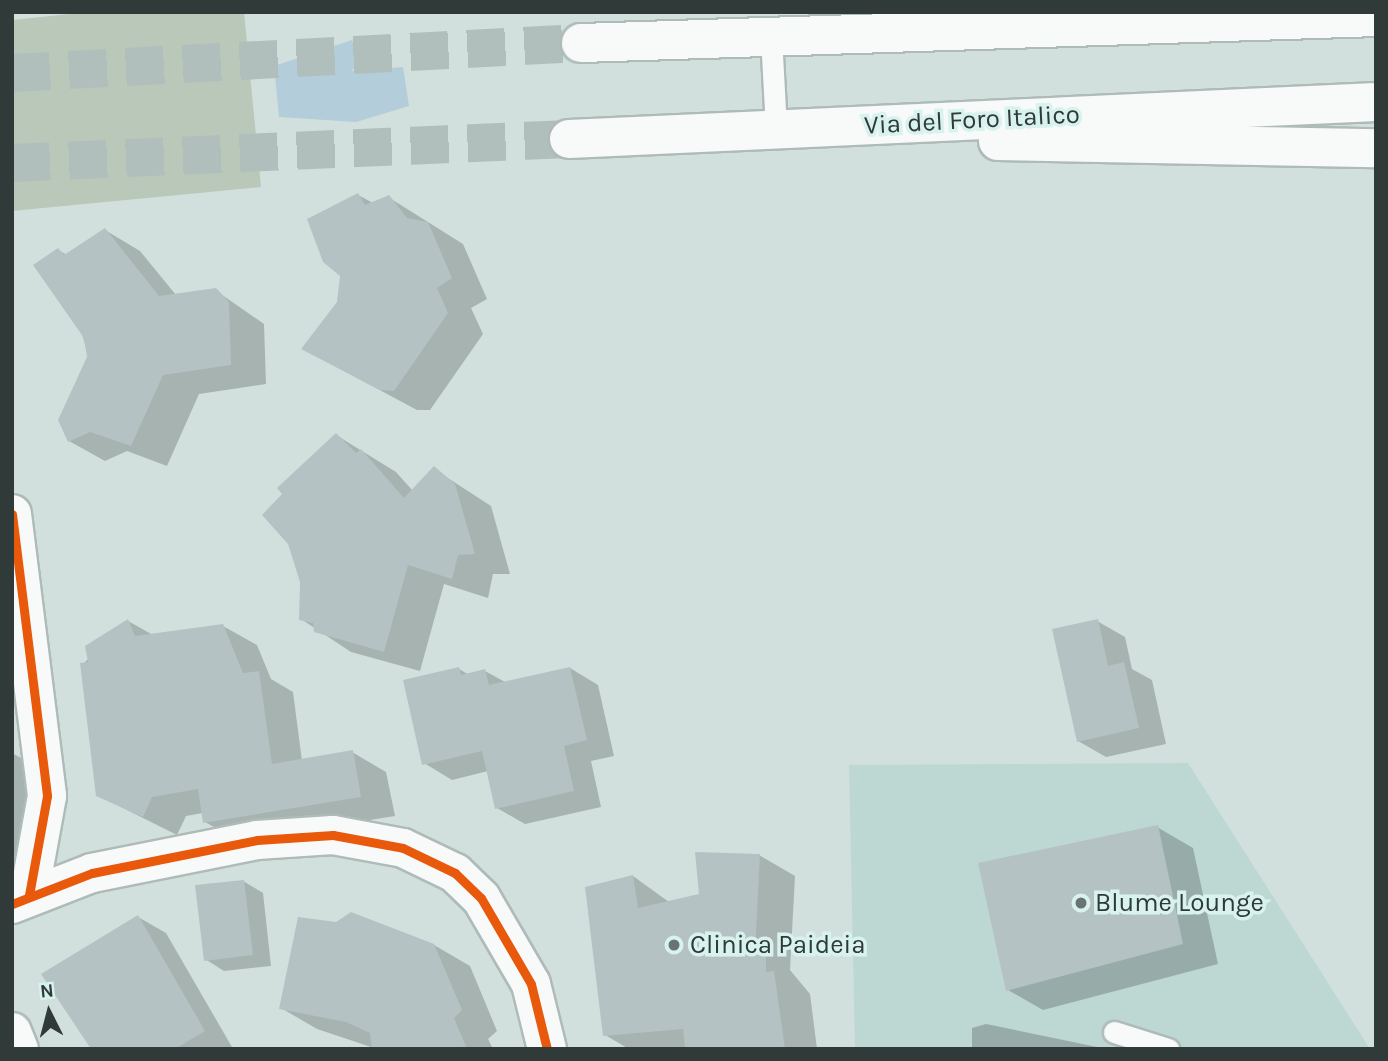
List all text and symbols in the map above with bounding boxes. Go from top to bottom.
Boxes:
street label: Via del Foro Italico [863,99,1081,141]
place label: Blume Lounge [1095,887,1264,919]
marker: Blume Lounge [1073,895,1089,911]
place label: Clinica Paideia [690,929,866,961]
marker: Clinica Paideia [664,935,684,955]
north arrow [14,977,84,1047]
text: N [39,979,55,1003]

